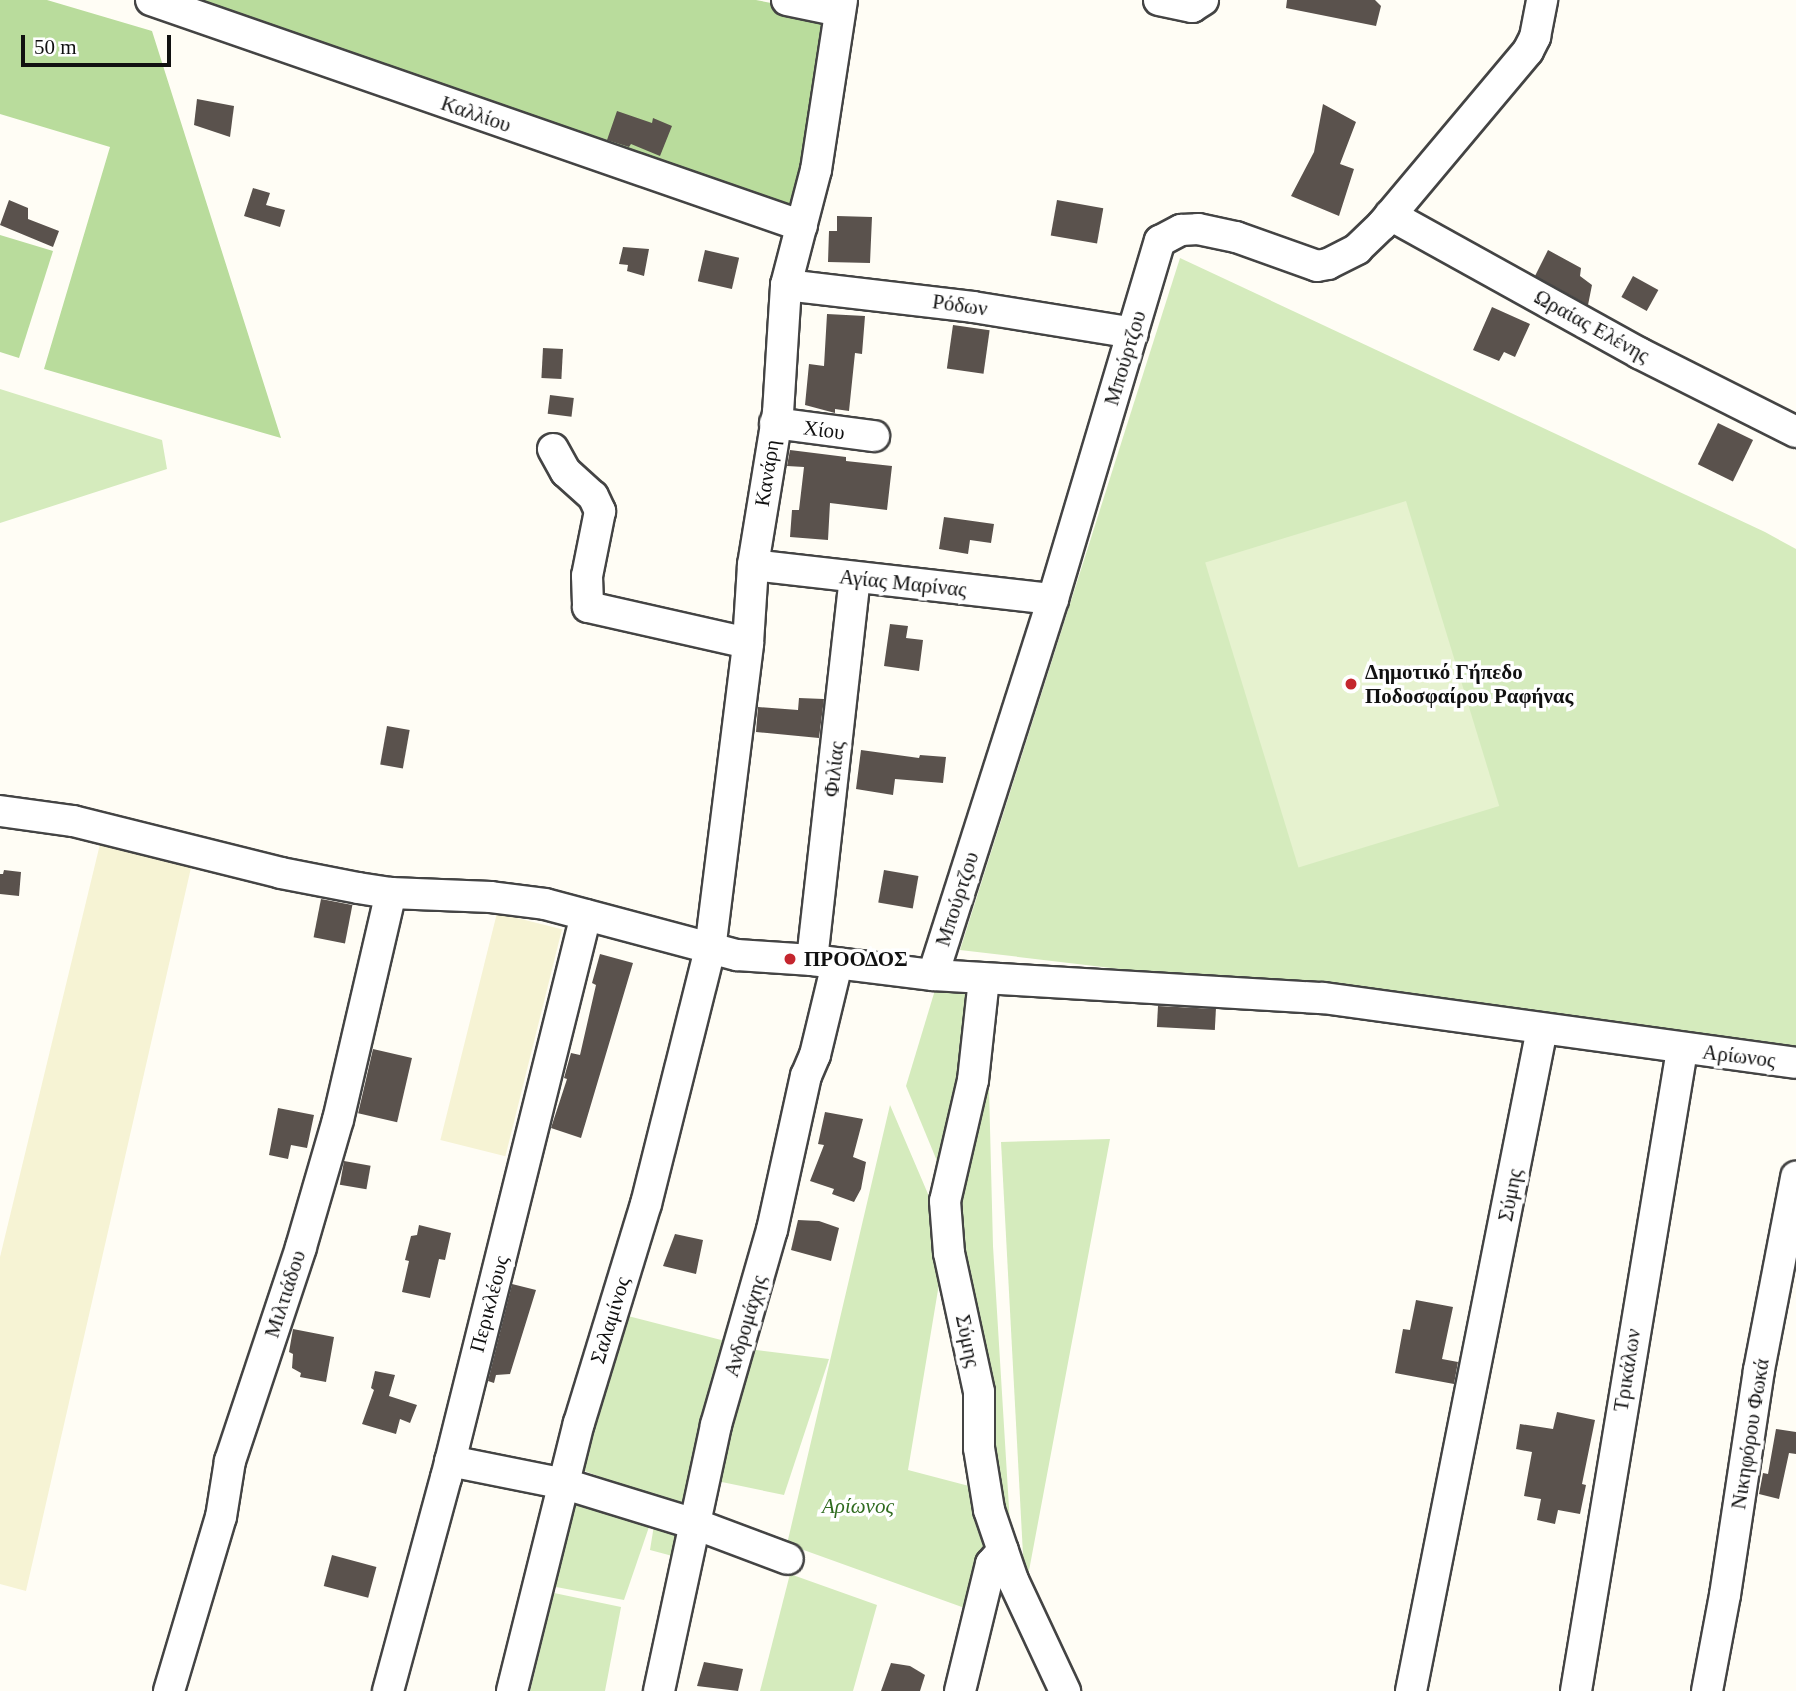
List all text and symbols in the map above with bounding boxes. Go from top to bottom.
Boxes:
scale bar [24,21,175,65]
text: 50 m [34,35,77,59]
street label: Καλλίου [438,90,514,138]
street label: Ωραίας Ελένης [1530,284,1654,368]
street label: Ρόδων [931,289,989,321]
street label: Μπούρτζου [1099,308,1151,408]
street label: Χίου [802,415,846,445]
street label: Κανάρη [749,438,785,508]
street label: Αγίας Μαρίνας [838,564,968,602]
place label: Δημοτικό Γήπεδο Ποδοσφαίρου Ραφήνας [1365,659,1573,709]
marker: Δημοτικό Γήπεδο Ποδοσφαίρου Ραφήνας [1343,676,1359,692]
street label: Φιλίας [819,740,849,798]
street label: Μπούρτζου [930,849,984,949]
place label: ΠΡΟΟΔΟΣ [804,946,908,972]
marker: ΠΡΟΟΔΟΣ [782,951,798,967]
street label: Αρίωνος [1701,1039,1777,1073]
street label: Σύμης [1493,1166,1527,1224]
street label: Μιλτιάδου [259,1247,311,1341]
street label: Περικλέους [464,1253,514,1355]
street label: Ανδρομάχης [718,1272,772,1380]
street label: Σαλαμίνος [585,1273,635,1367]
street label: Σύμης [950,1312,986,1370]
street label: Τρικάλων [1608,1327,1646,1413]
street label: Νικηφόρου Φωκά [1726,1357,1774,1511]
park label: Αρίωνος [822,1493,894,1519]

